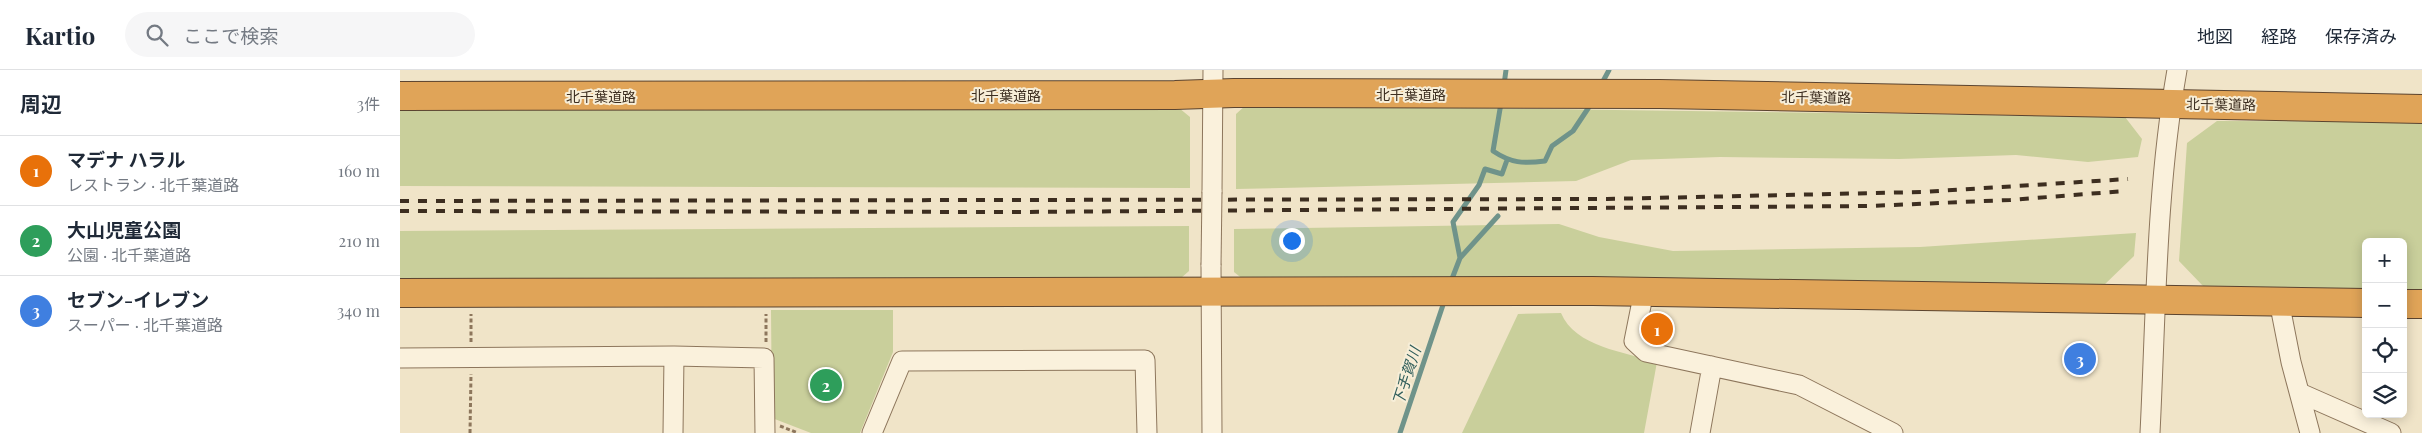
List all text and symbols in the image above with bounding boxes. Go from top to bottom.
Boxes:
search box [125,12,475,57]
text: Kartio [25,19,95,51]
icon: search [143,21,171,49]
text: ここで検索 [183,22,278,48]
text: 地図 [2197,24,2233,48]
text: 経路 [2261,24,2297,48]
text: 保存済み [2325,24,2397,48]
street label: 北千葉道路 [1376,85,1446,104]
street label: 北千葉道路 [971,86,1041,105]
street label: 北千葉道路 [566,87,636,106]
street label: 北千葉道路 [1781,87,1851,107]
text: 周辺 [20,89,62,117]
text: 3件 [357,93,380,114]
street label: 北千葉道路 [2186,94,2256,114]
text: マデナ ハラル [67,146,185,172]
text: 1 [33,160,39,181]
text: 160 m [338,160,380,181]
text: レストラン · 北千葉道路 [67,174,239,195]
text: 大山児童公園 [67,216,181,242]
your location [1279,228,1305,254]
text: 2 [32,230,40,251]
text: 210 m [339,230,380,251]
map controls [2362,238,2407,418]
button: + [2362,238,2407,283]
text: 公園 · 北千葉道路 [67,244,191,265]
button: − [2362,283,2407,328]
text: セブン-イレブン [67,286,209,312]
text: 3 [32,300,40,321]
text: 340 m [337,300,380,321]
pin: 1 [1641,310,1673,348]
text: スーパー · 北千葉道路 [67,314,223,335]
button: locate [2362,328,2407,373]
pin: 3 [2064,340,2096,378]
water label: 下手賀川 [1387,342,1425,408]
pin: 2 [810,366,842,404]
button: layers [2362,373,2407,418]

